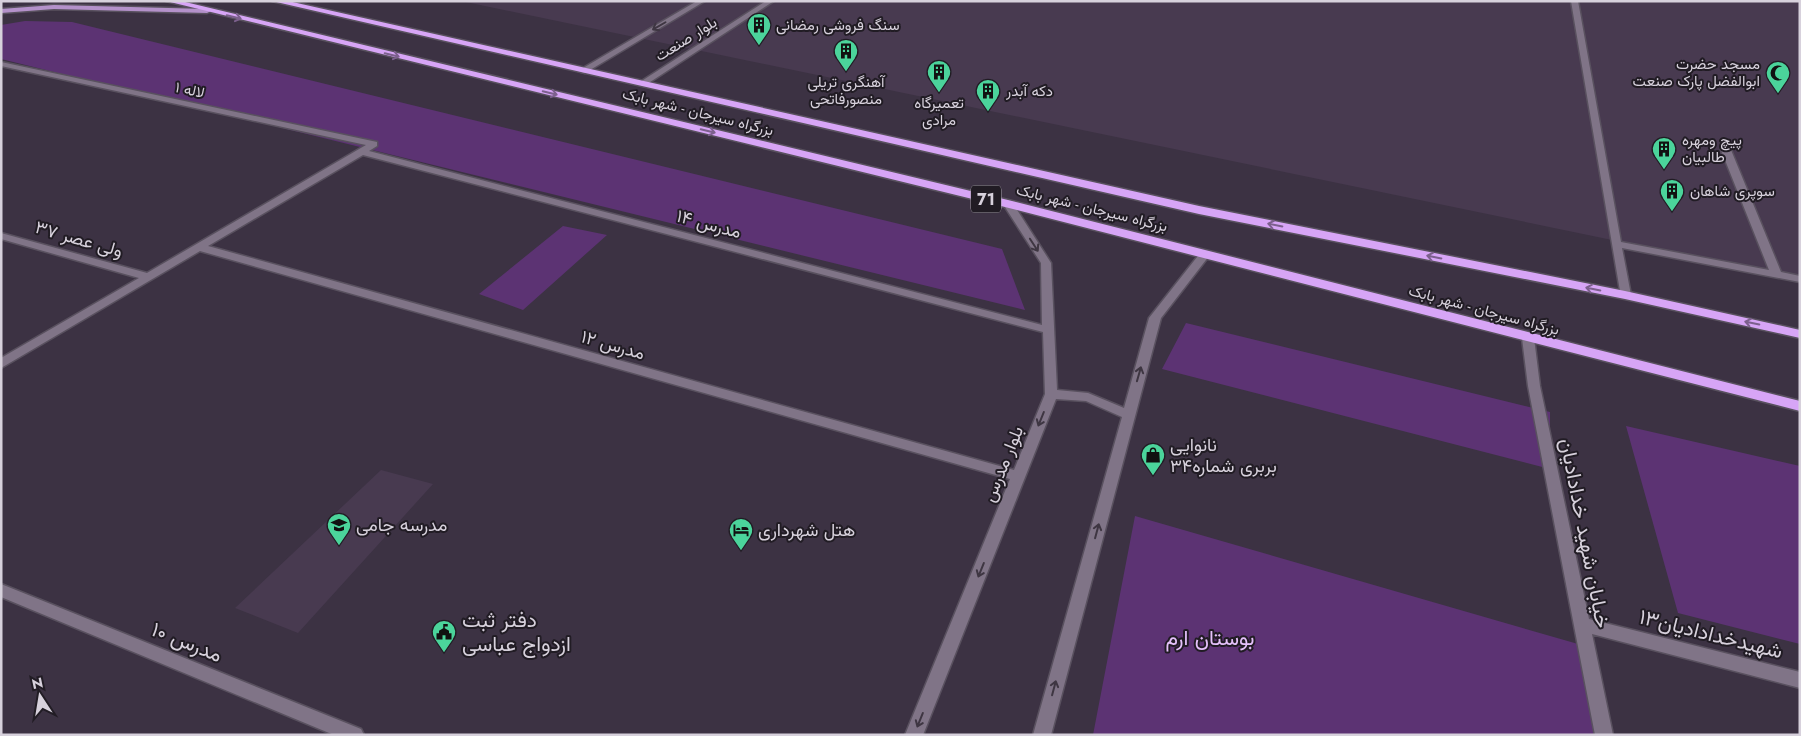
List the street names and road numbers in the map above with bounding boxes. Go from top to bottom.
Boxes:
street label: بلوار صنعت [651,11,721,67]
street label: لاله ۱ [173,76,207,104]
street label: بزرگراه سیرجان - شهر بابک [620,83,776,141]
street label: بزرگراه سیرجان - شهر بابک [1014,179,1170,237]
road number: 71 [971,185,1001,212]
street label: مدرس ۱۴ [674,203,744,245]
street label: ولی عصر ۳۷ [32,214,126,264]
street label: بزرگراه سیرجان - شهر بابک [1406,279,1562,341]
street label: مدرس ۱۲ [578,324,648,366]
street label: بلوار مدرس [976,422,1030,506]
street label: خیابان شهید خدادادیان [1552,436,1618,630]
street label: شهیدخدادادیان۱۳ [1636,602,1786,666]
street label: مدرس ۱۰ [147,614,227,670]

